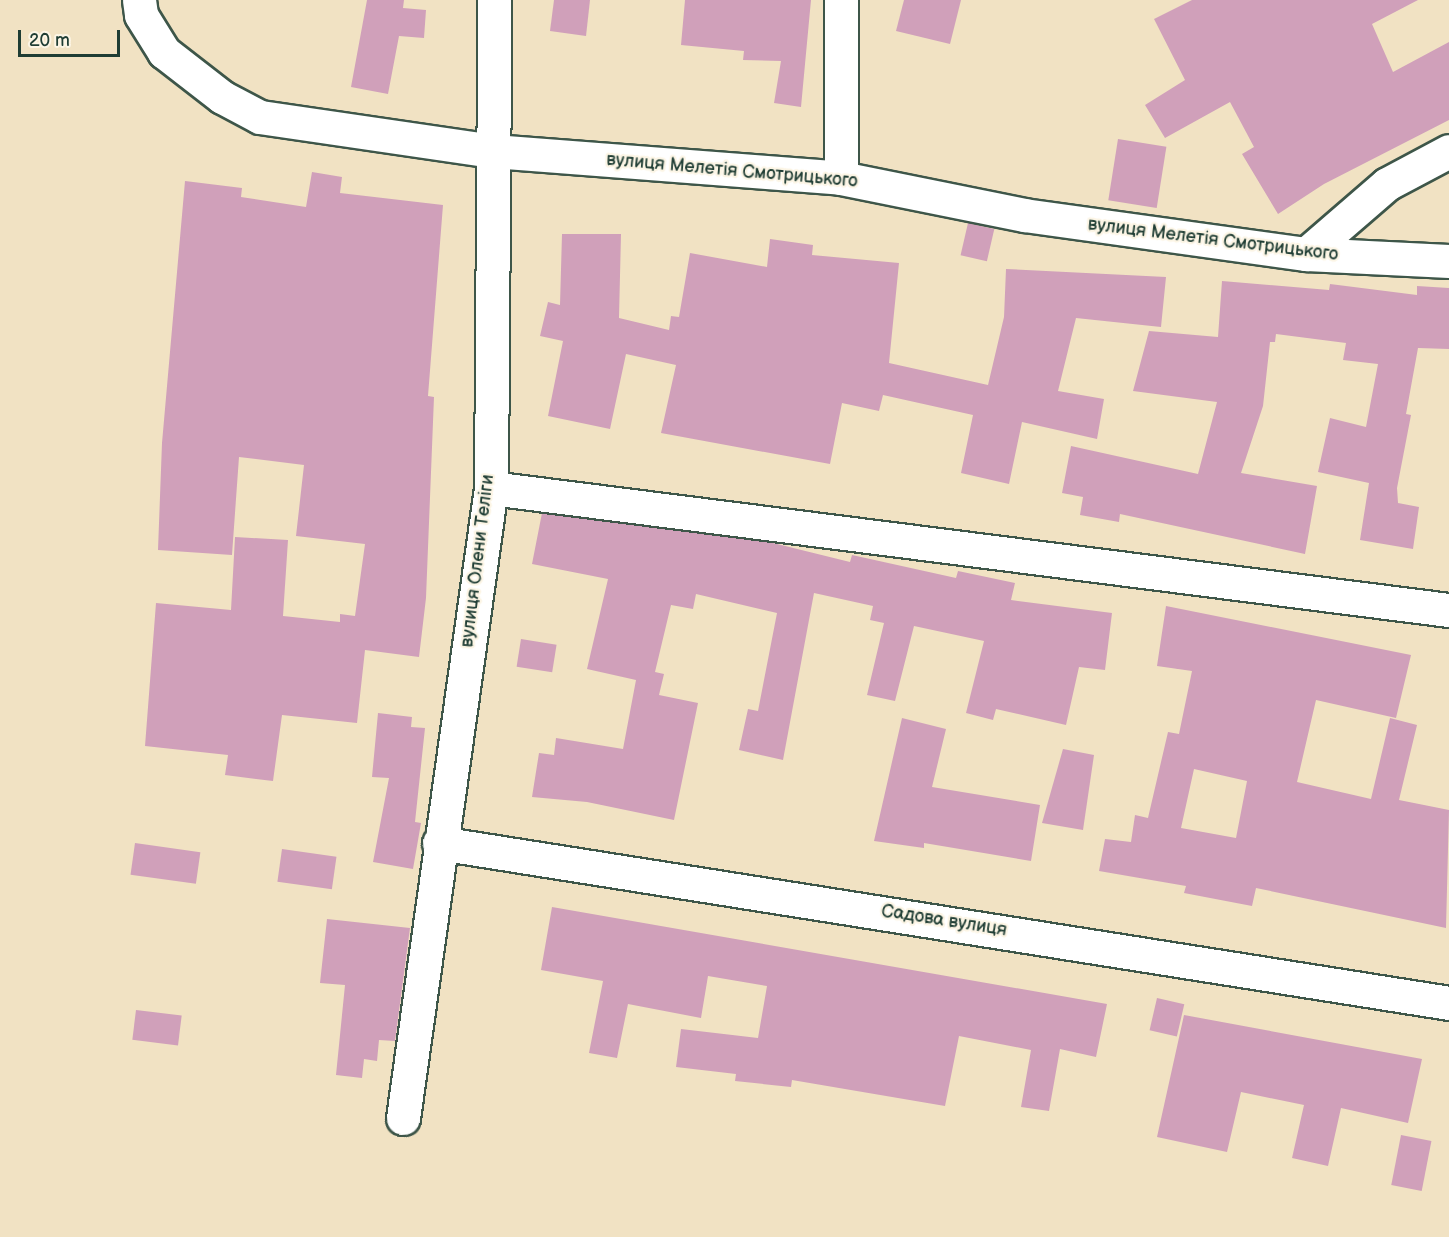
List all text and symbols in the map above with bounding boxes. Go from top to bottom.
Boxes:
scale bar [21,18,123,56]
text: 20 m [29,30,70,51]
street label: вулиця Мелетія Смотрицького [605,149,859,193]
street label: вулиця Мелетія Смотрицького [1087,214,1339,266]
street label: вулиця Олени Теліги [457,473,499,649]
street label: Садова вулиця [880,900,1008,942]

